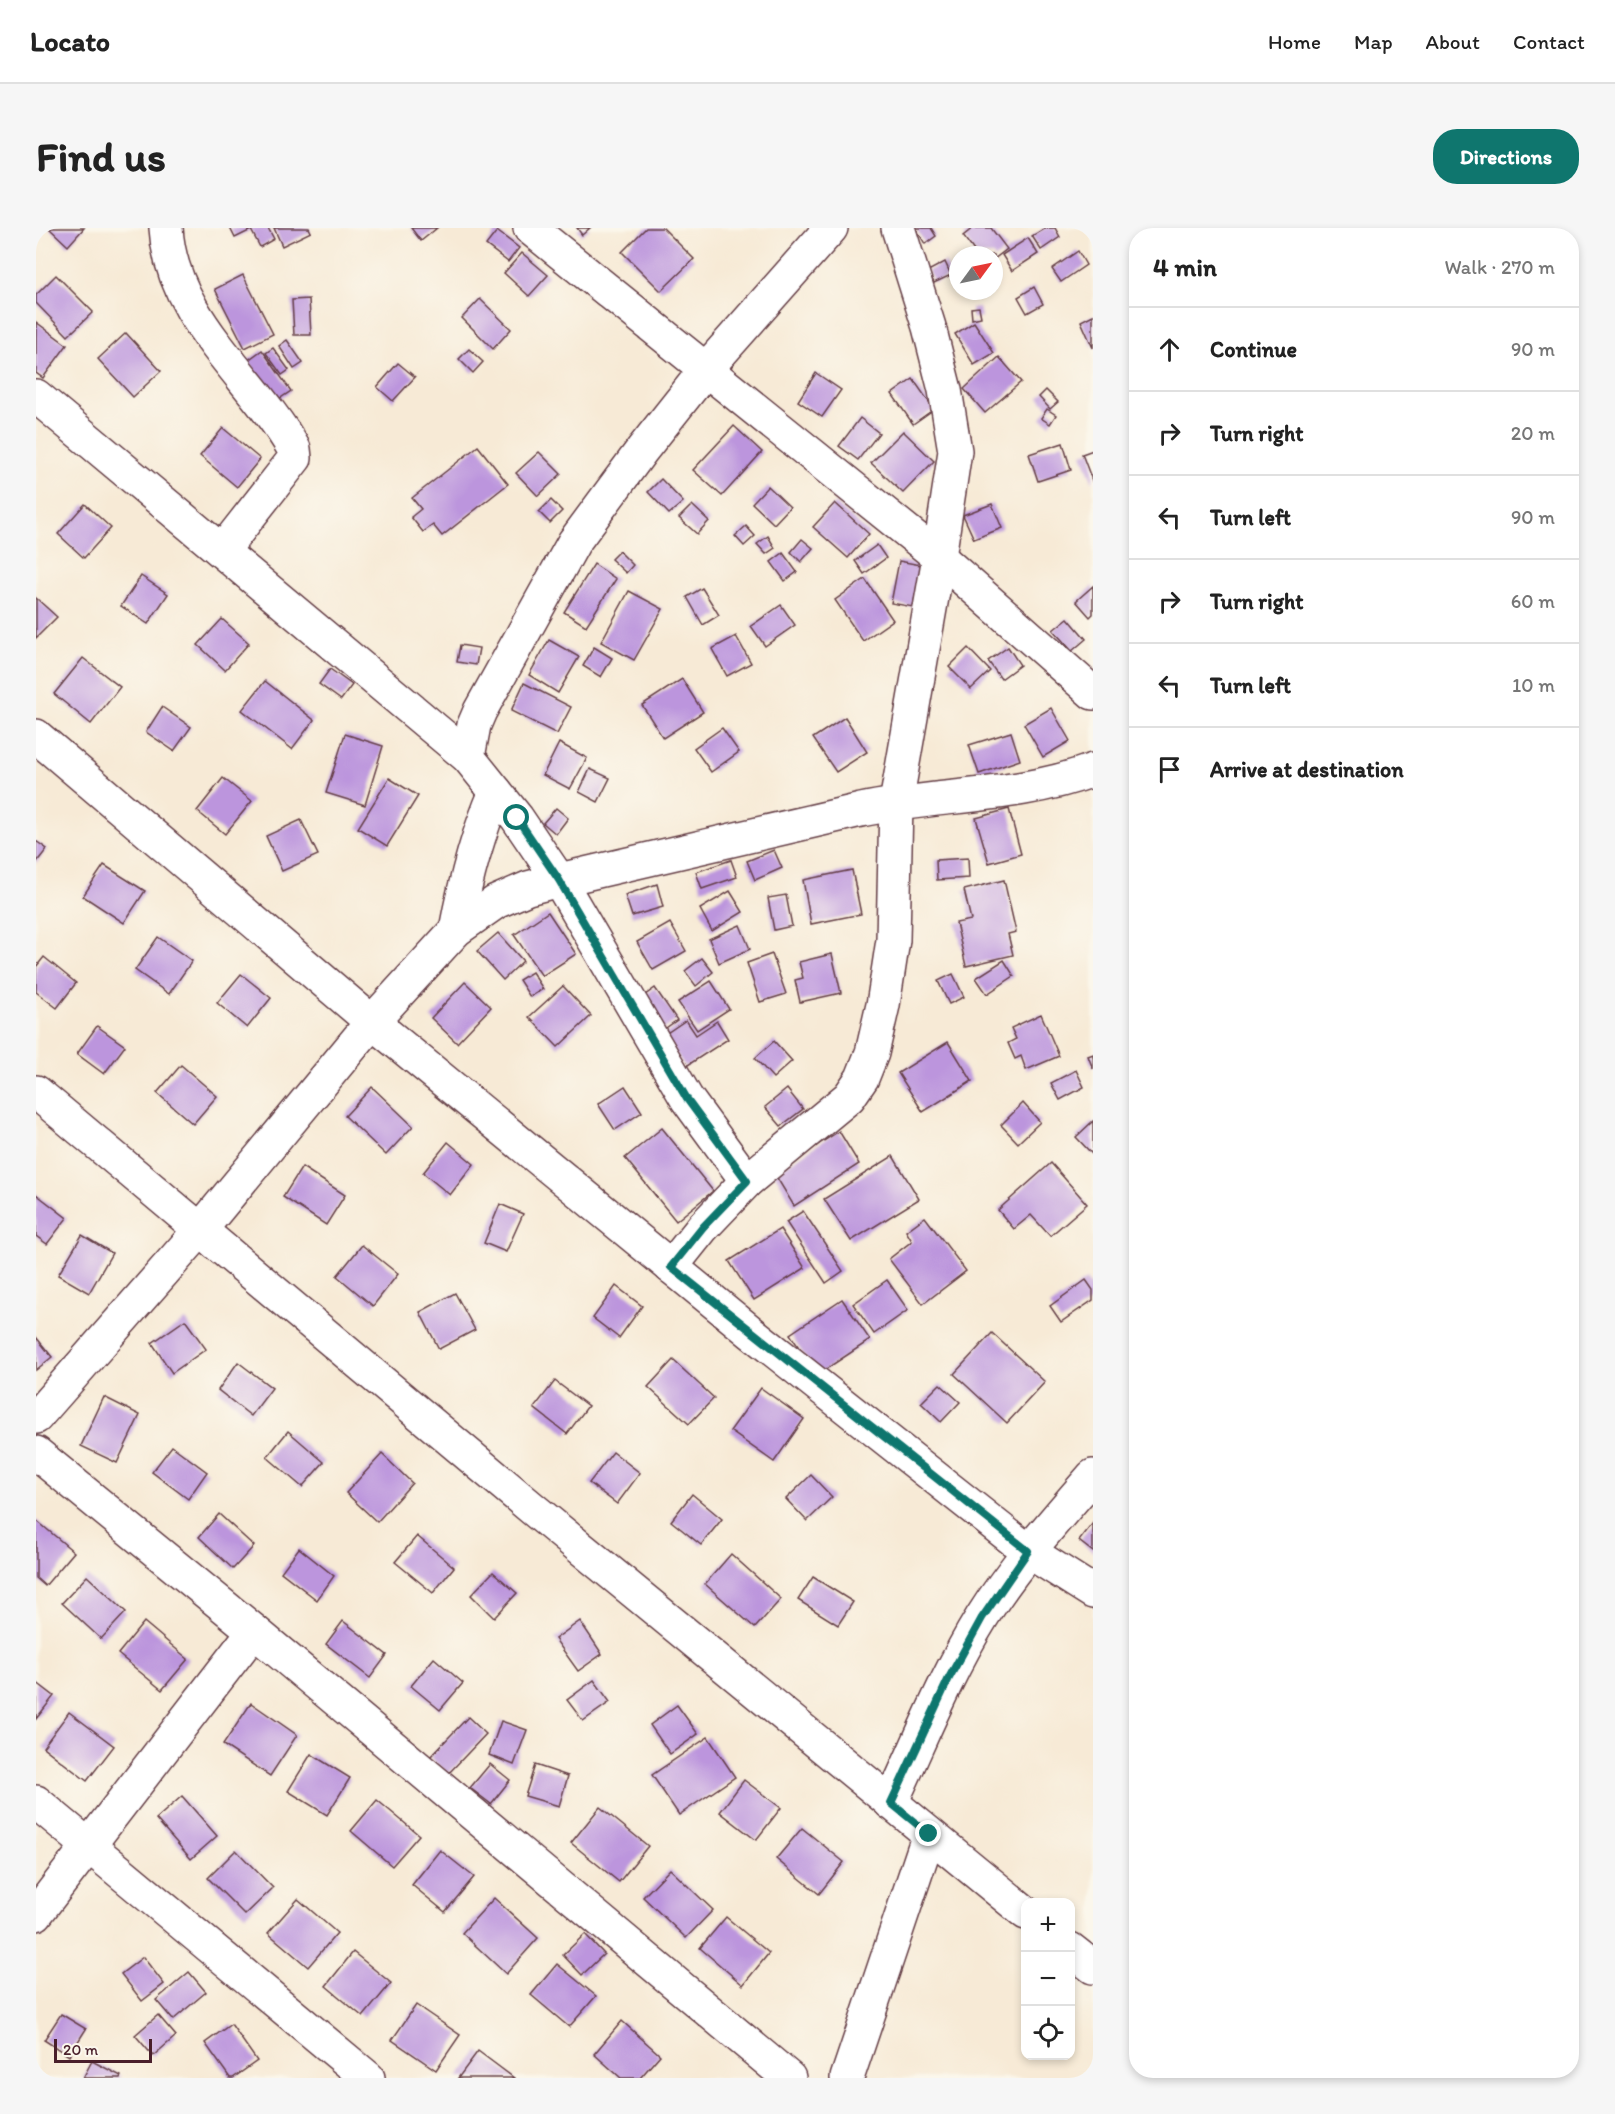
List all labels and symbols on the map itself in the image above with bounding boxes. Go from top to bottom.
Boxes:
north arrow [949,246,1003,300]
route start [503,804,529,830]
route end [915,1820,941,1846]
scale bar [54,2036,152,2064]

